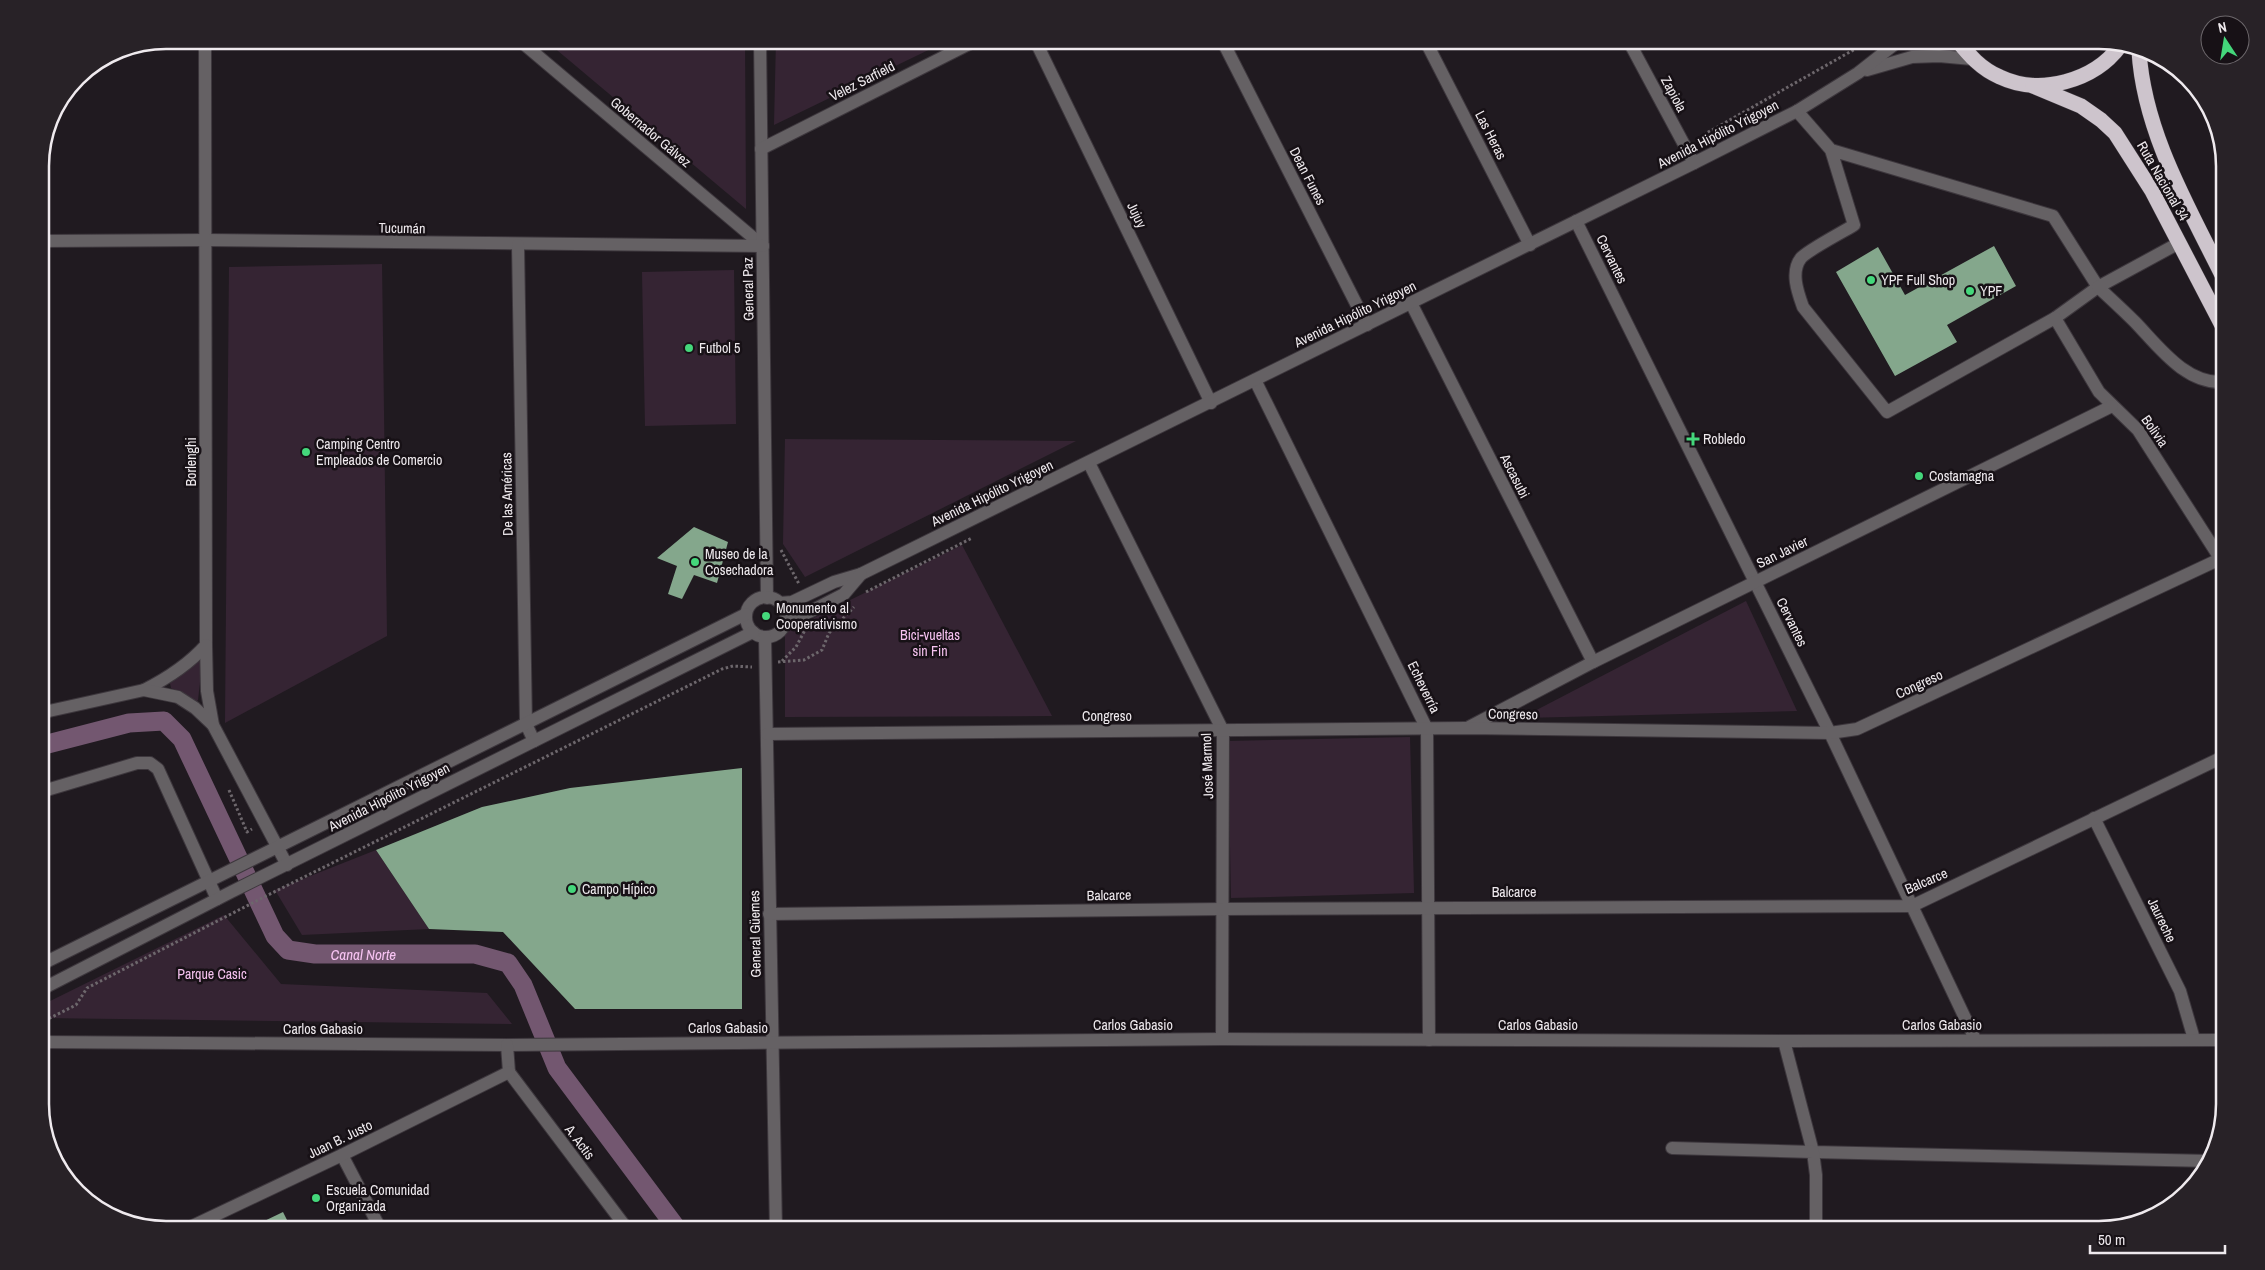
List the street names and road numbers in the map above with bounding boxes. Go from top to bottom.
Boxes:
street label: Velez Sarfield [826,57,898,105]
street label: Zapiola [1657,73,1691,116]
street label: Gobernador Gálvez [607,93,695,171]
street label: Avenida Hipólito Yrigoyen [1653,96,1782,173]
street label: Las Heras [1471,108,1511,163]
street label: Ruta Nacional 34 [2133,138,2193,224]
street label: Dean Funes [1286,144,1330,208]
street label: Jujuy [1123,199,1151,231]
street label: Tucumán [378,219,426,237]
street label: Cervantes [1592,232,1632,287]
street label: General Paz [738,257,758,321]
street label: Avenida Hipólito Yrigoyen [1290,277,1419,352]
street label: Bolivia [2138,411,2173,451]
street label: Borlenghi [182,437,200,487]
street label: Ascasubi [1496,450,1534,501]
street label: De las Américas [497,452,517,536]
street label: Avenida Hipólito Yrigoyen [927,456,1056,531]
street label: San Javier [1753,532,1811,572]
street label: Cervantes [1772,595,1812,650]
street label: Echeverría [1404,658,1445,716]
street label: Congreso [1893,665,1945,703]
street label: Congreso [1488,705,1538,723]
street label: Congreso [1082,707,1132,725]
street label: José Marmol [1197,733,1217,799]
street label: Avenida Hipólito Yrigoyen [324,759,453,836]
street label: Balcarce [1902,864,1950,898]
street label: Balcarce [1492,883,1536,901]
street label: Balcarce [1087,886,1131,904]
street label: General Güemes [745,890,765,978]
street label: Jaureche [2144,895,2180,945]
street label: Carlos Gabasio [1093,1016,1173,1034]
street label: Carlos Gabasio [1498,1016,1578,1034]
street label: Carlos Gabasio [1902,1016,1982,1034]
street label: Carlos Gabasio [688,1019,768,1037]
street label: Carlos Gabasio [283,1020,363,1038]
street label: Juan B. Justo [305,1116,375,1162]
street label: A. Actis [560,1120,599,1163]

